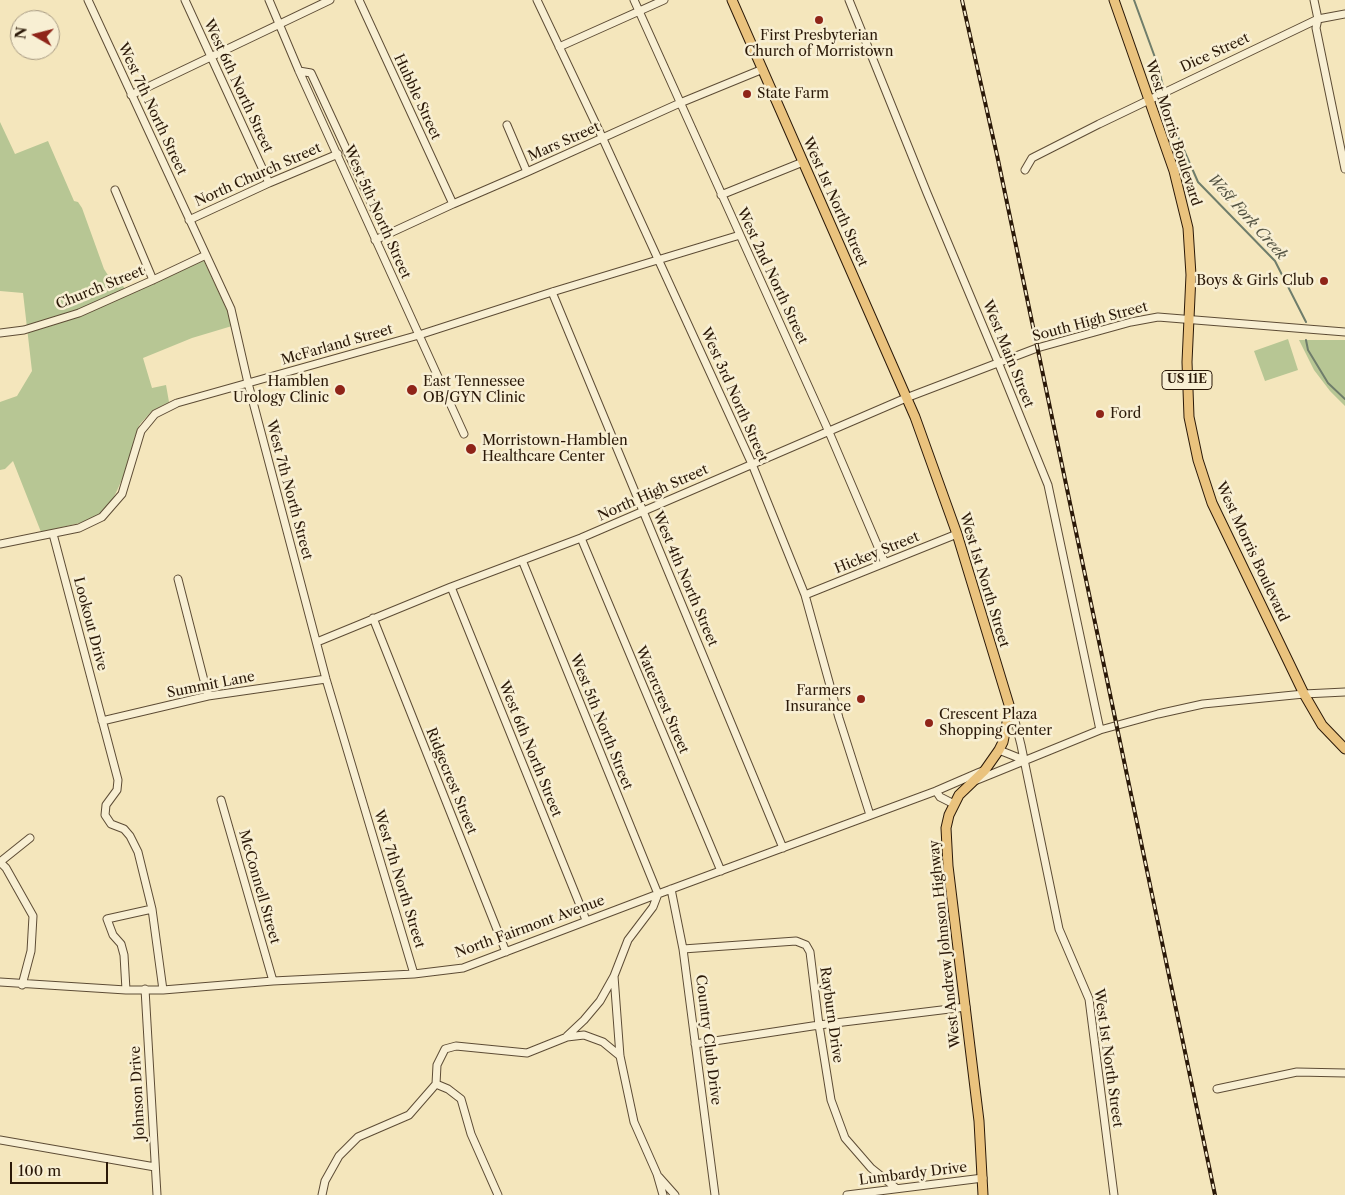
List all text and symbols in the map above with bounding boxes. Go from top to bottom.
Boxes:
north arrow [10,10,60,60]
marker: First Presbyterian Church of Morristown [813,14,825,26]
street label: West 6th North Street [200,17,276,155]
text: N [11,26,31,40]
place label: First Presbyterian Church of Morristown [745,28,893,60]
street label: Dice Street [1178,30,1252,76]
street label: West 7th North Street [114,40,190,178]
street label: Hubble Street [390,51,444,143]
street label: West Morris Boulevard [1141,58,1205,208]
place label: State Farm [757,86,829,102]
marker: State Farm [741,88,753,100]
street label: Mars Street [525,119,603,165]
street label: West 1st North Street [799,135,871,269]
street label: North Church Street [192,140,324,210]
street label: West 5th North Street [340,143,414,281]
water label: West Fork Creek [1204,170,1290,264]
street label: West 2nd North Street [733,205,811,347]
street label: Church Street [54,263,146,313]
place label: Boys & Girls Club [1196,273,1314,289]
marker: Boys & Girls Club [1318,275,1330,287]
street label: West Main Street [979,298,1037,410]
street label: South High Street [1030,299,1150,345]
street label: McFarland Street [279,321,395,369]
street label: West 3rd North Street [697,325,771,465]
road number: US 11E [1162,370,1212,390]
place label: Hamblen Urology Clinic [233,374,329,407]
place label: East Tennessee OB/GYN Clinic [423,374,525,407]
marker: Hamblen Urology Clinic [333,383,347,397]
marker: East Tennessee OB/GYN Clinic [405,383,419,397]
place label: Ford [1110,406,1141,422]
marker: Ford [1094,408,1106,420]
street label: West 7th North Street [262,418,316,562]
place label: Morristown-Hamblen Healthcare Center [482,433,628,466]
marker: Morristown-Hamblen Healthcare Center [464,442,478,456]
street label: North High Street [595,461,711,525]
street label: West Morris Boulevard [1212,479,1292,625]
street label: West 4th North Street [649,509,721,649]
street label: West 1st North Street [955,511,1013,649]
street label: Hickey Street [832,528,922,578]
street label: Lookout Drive [69,575,111,673]
street label: Watercrest Street [632,644,692,756]
street label: West 5th North Street [566,652,636,792]
street label: Summit Lane [166,668,256,702]
street label: West 6th North Street [495,679,565,819]
place label: Farmers Insurance [785,683,851,716]
marker: Farmers Insurance [855,693,867,705]
place label: Crescent Plaza Shopping Center [939,707,1052,740]
marker: Crescent Plaza Shopping Center [923,717,935,729]
street label: Ridgecrest Street [422,725,480,837]
street label: West 7th North Street [370,808,428,950]
street label: McConnell Street [235,828,283,946]
street label: West Andrew Johnson Highway [926,839,964,1049]
street label: North Fairmont Avenue [453,892,607,962]
street label: Rayburn Drive [816,966,846,1064]
street label: Country Club Drive [692,974,724,1106]
street label: West 1st North Street [1090,987,1126,1129]
street label: Johnson Drive [127,1045,149,1141]
scale bar [12,1152,110,1184]
street label: Lumbardy Drive [858,1159,968,1189]
text: 100 m [18,1161,61,1180]

